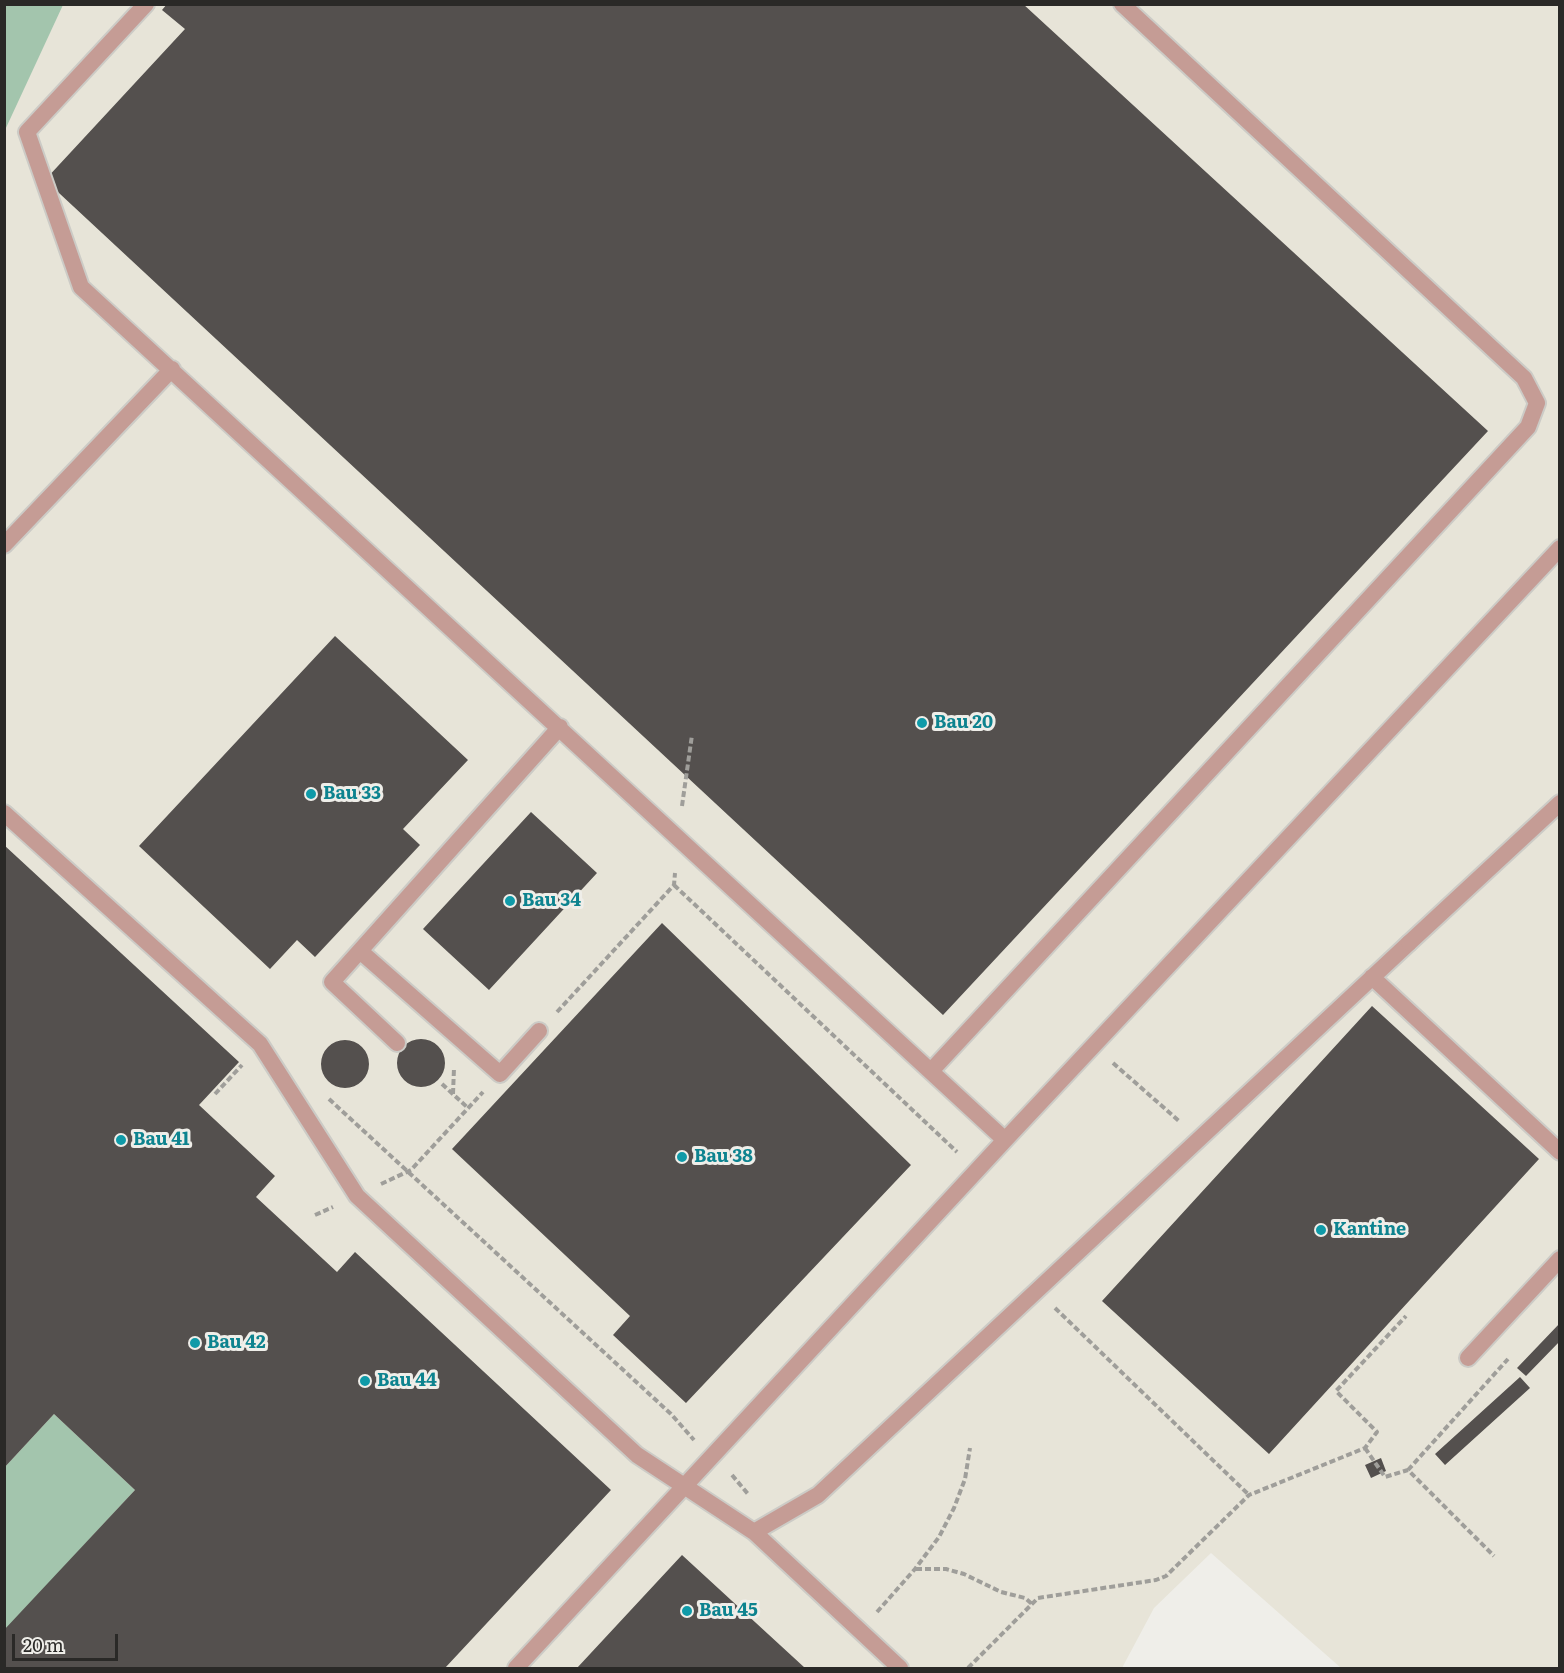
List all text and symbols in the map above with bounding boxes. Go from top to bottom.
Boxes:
place label: Bau 20 [934,712,993,734]
marker: Bau 20 [915,716,929,730]
place label: Bau 33 [323,783,381,805]
marker: Bau 33 [304,787,318,801]
place label: Bau 34 [522,890,581,912]
marker: Bau 34 [503,894,517,908]
place label: Bau 41 [133,1129,190,1151]
marker: Bau 41 [114,1133,128,1147]
place label: Bau 38 [694,1146,753,1168]
marker: Bau 38 [675,1150,689,1164]
place label: Kantine [1333,1219,1406,1241]
marker: Kantine [1314,1223,1328,1237]
place label: Bau 42 [207,1332,266,1354]
marker: Bau 42 [188,1336,202,1350]
place label: Bau 44 [377,1370,437,1392]
marker: Bau 44 [358,1374,372,1388]
place label: Bau 45 [699,1600,758,1622]
marker: Bau 45 [680,1604,694,1618]
scale bar [15,1622,122,1660]
text: 20 m [23,1631,64,1658]

